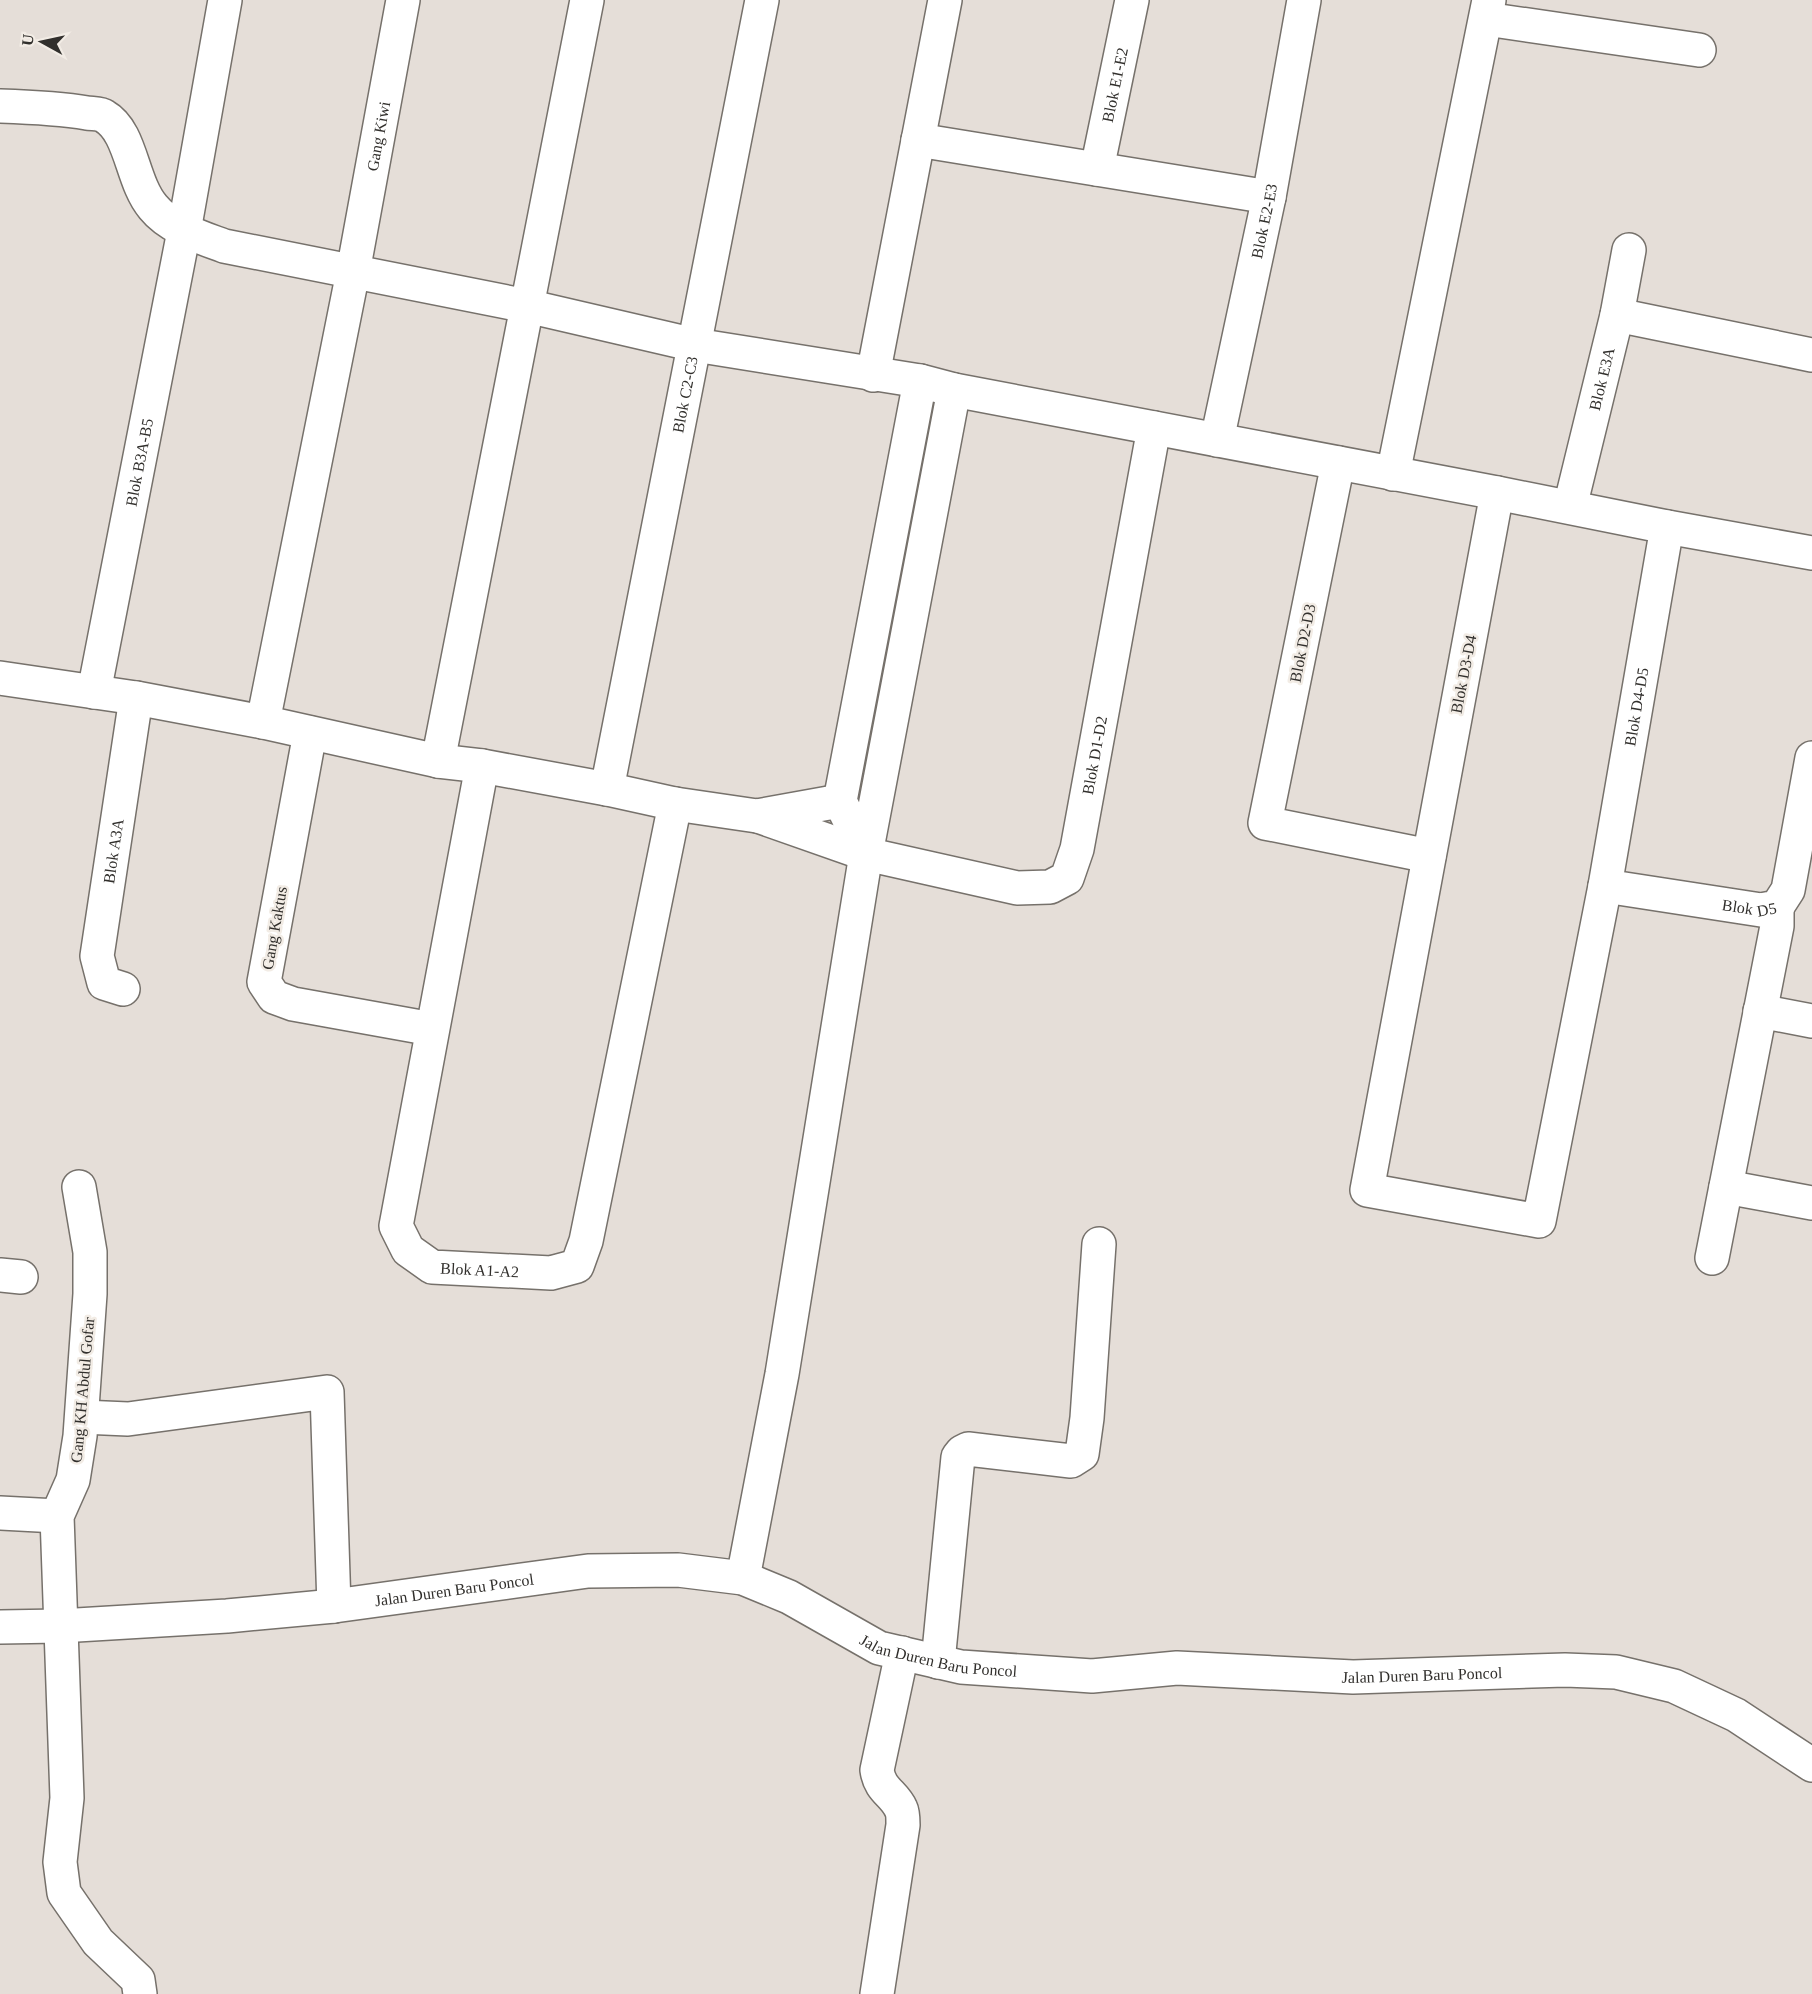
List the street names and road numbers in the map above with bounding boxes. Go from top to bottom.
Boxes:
street label: Blok E1-E2 [1099,46,1131,124]
street label: Gang Kiwi [364,99,393,173]
street label: Blok E2-E3 [1248,182,1280,260]
street label: Blok E3A [1586,345,1618,412]
street label: Blok C2-C3 [669,355,701,434]
street label: Blok B3A-B5 [122,417,156,508]
street label: Blok D2-D3 [1287,602,1318,684]
street label: Blok D3-D4 [1448,633,1479,715]
street label: Blok D4-D5 [1621,666,1652,748]
street label: Blok D1-D2 [1079,715,1110,796]
street label: Blok A3A [100,817,127,885]
street label: Gang Kaktus [259,885,291,971]
street label: Blok D5 [1721,896,1778,920]
street label: Blok A1-A2 [440,1259,519,1280]
street label: Gang KH Abdul Gofar [68,1316,98,1464]
street label: Jalan Duren Baru Poncol [374,1570,535,1609]
street label: Jalan Duren Baru Poncol [857,1631,1018,1680]
street label: Jalan Duren Baru Poncol [1341,1664,1503,1686]

